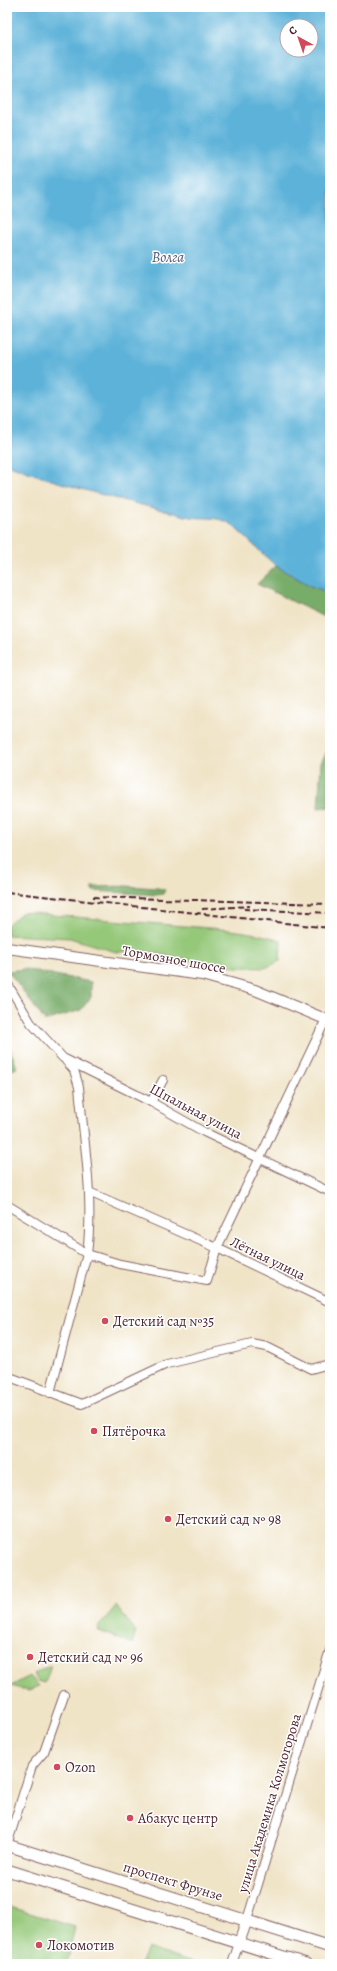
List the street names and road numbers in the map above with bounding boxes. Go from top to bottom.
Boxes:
street label: Тормозное шоссе [121,941,227,978]
street label: Шпальная улица [146,1079,246,1144]
street label: Лётная улица [227,1232,309,1285]
street label: улица Академика Колмогорова [233,1711,306,1896]
street label: проспект Фрунзе [121,1857,225,1906]

